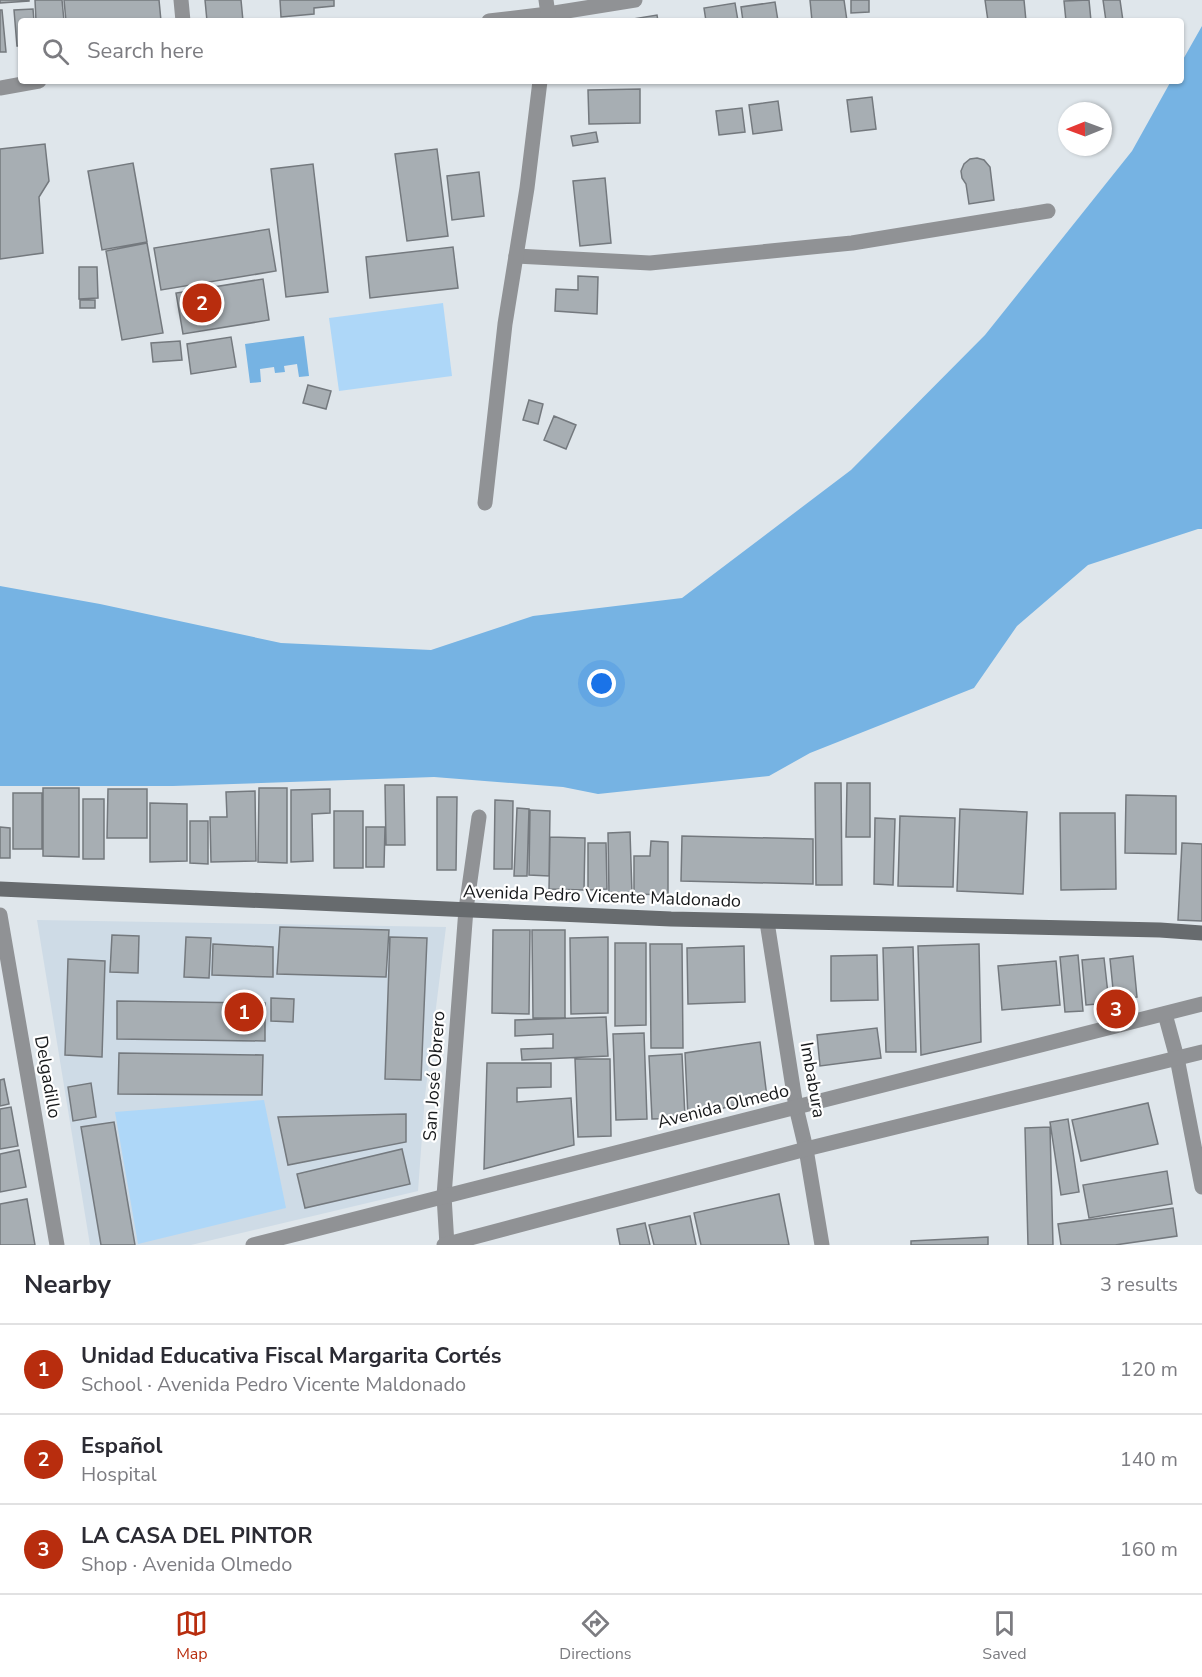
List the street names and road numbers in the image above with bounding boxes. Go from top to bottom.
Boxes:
street label: Avenida Pedro Vicente Maldonado [463,879,741,913]
street label: San José Obrero [417,1010,451,1142]
street label: Delgadillo [29,1034,67,1120]
street label: Imbabura [795,1040,831,1120]
street label: Avenida Olmedo [655,1078,791,1134]

